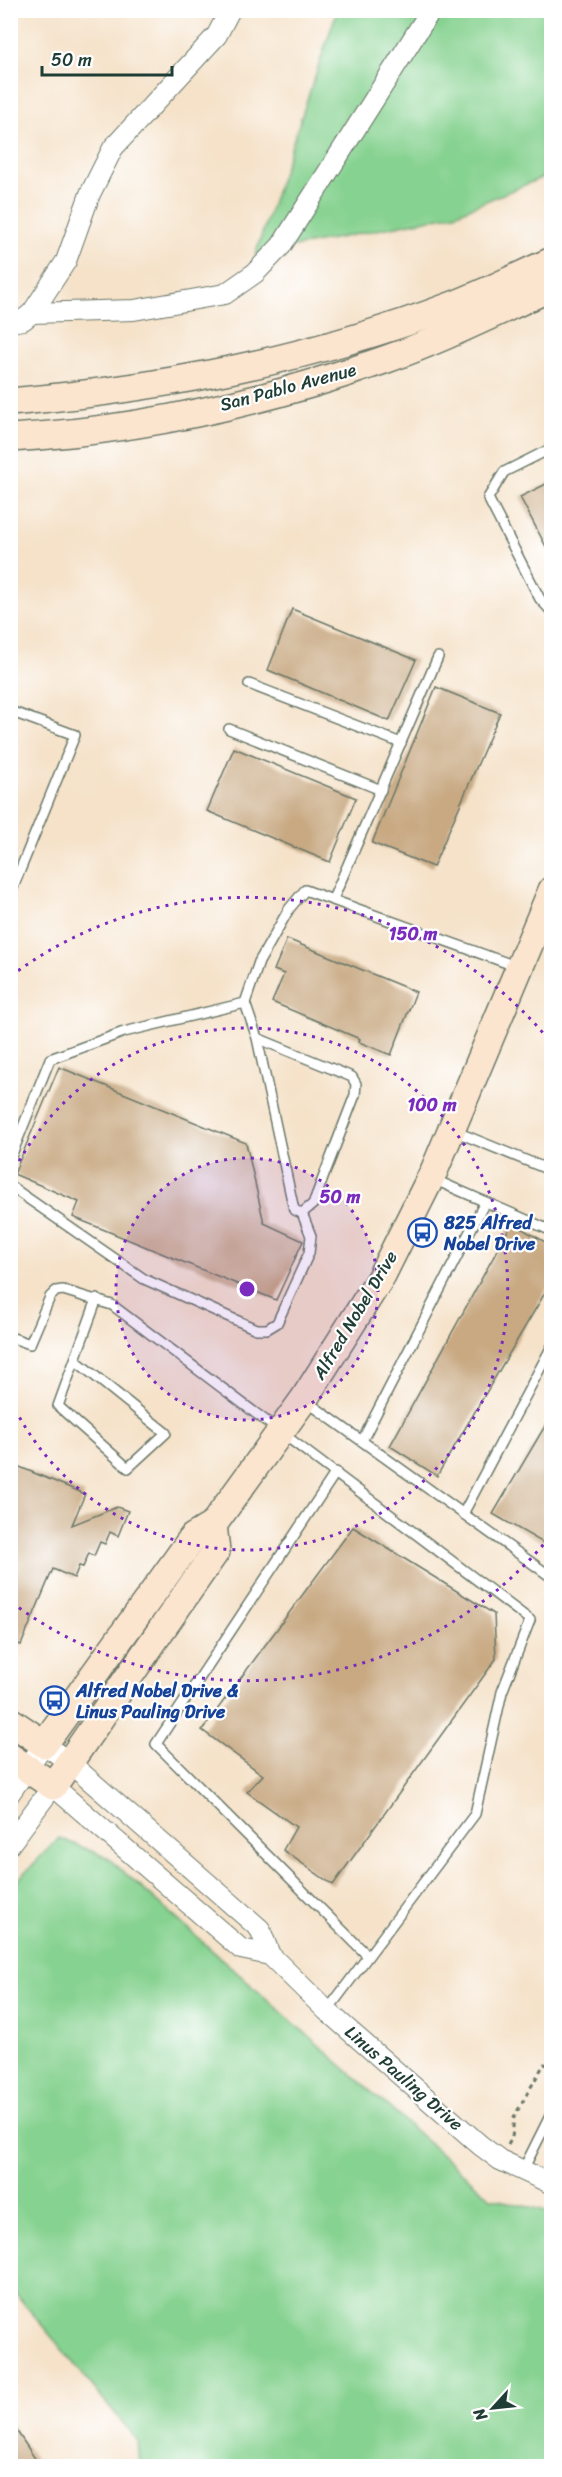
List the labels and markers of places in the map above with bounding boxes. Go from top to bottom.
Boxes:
place label: 825 Alfred Nobel Drive [443,1207,536,1260]
bus stop icon: 825 Alfred Nobel Drive [407,1217,439,1249]
centre of rings [237,1279,257,1299]
place label: Alfred Nobel Drive & Linus Pauling Drive [75,1675,239,1728]
bus stop icon: Alfred Nobel Drive & Linus Pauling Drive [39,1685,71,1717]

